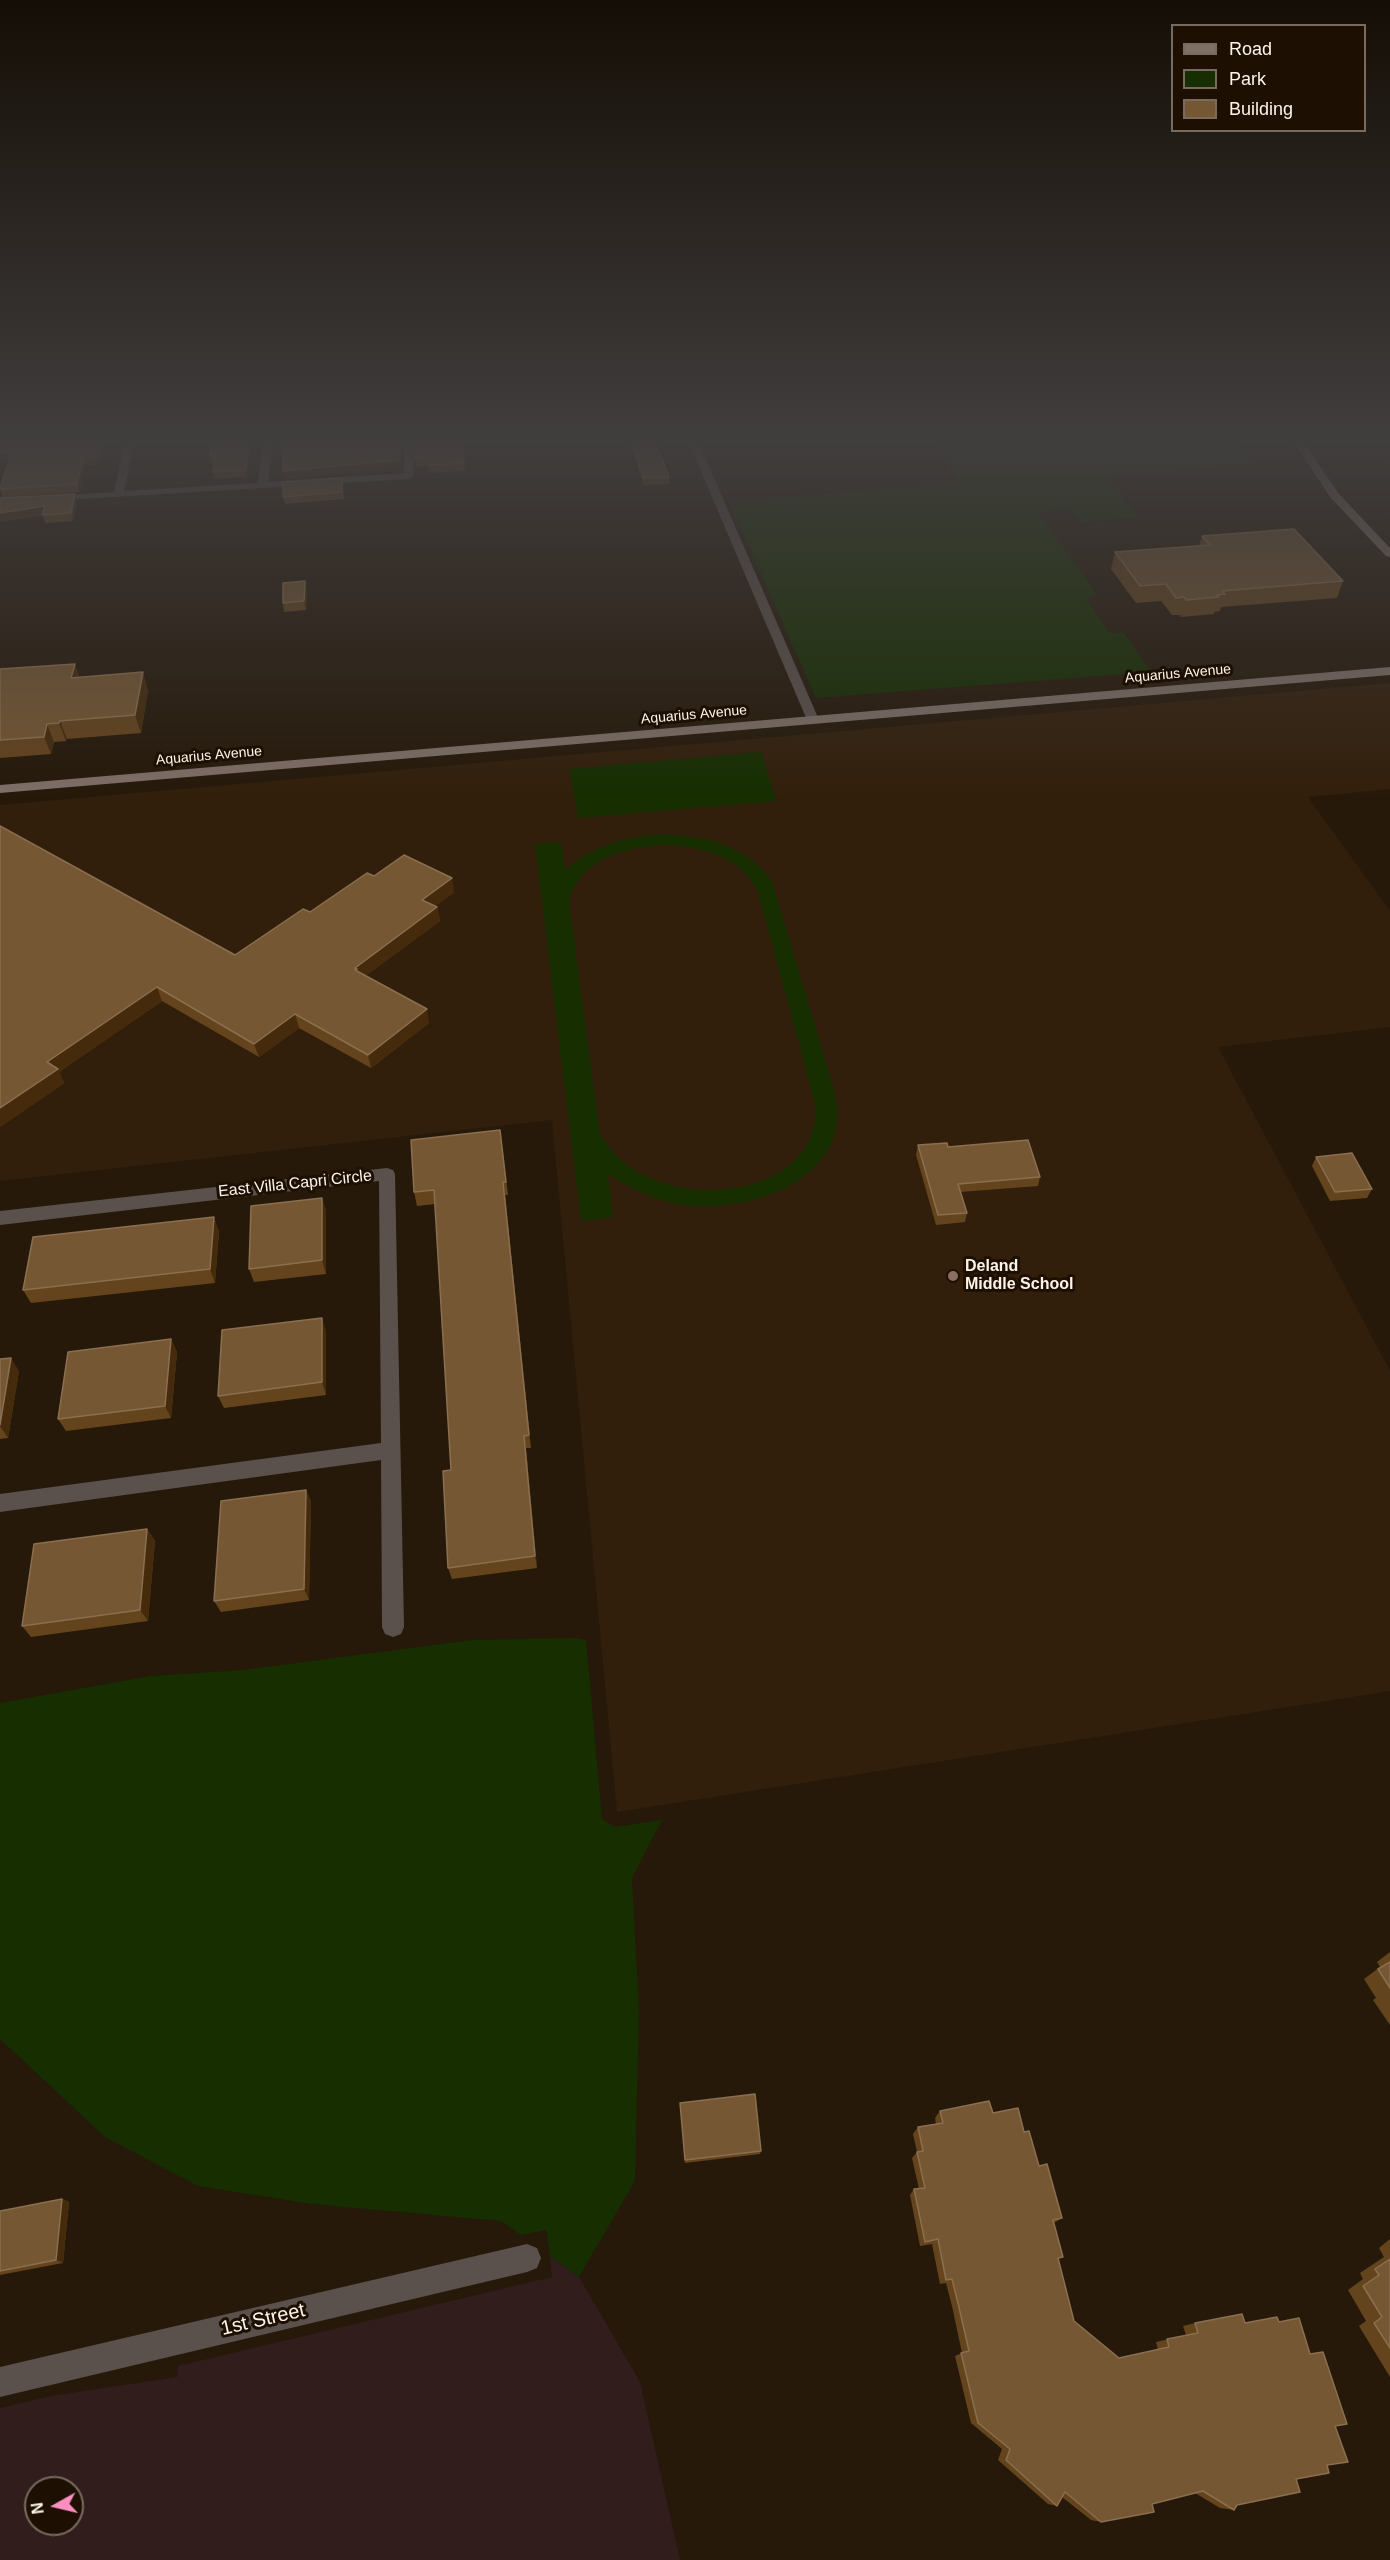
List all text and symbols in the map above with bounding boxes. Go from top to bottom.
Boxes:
legend [1171,24,1366,132]
text: Road [1229,39,1272,59]
text: Park [1229,69,1266,89]
text: Building [1229,99,1293,119]
street label: Aquarius Avenue [1124,661,1232,687]
street label: Aquarius Avenue [640,702,748,728]
street label: Aquarius Avenue [155,743,263,769]
street label: East Villa Capri Circle [217,1166,373,1202]
place label: Deland Middle School [965,1257,1073,1295]
marker: Deland Middle School [946,1269,960,1283]
street label: 1st Street [219,2299,307,2341]
north arrow [24,2476,84,2536]
text: N [28,2501,47,2515]

